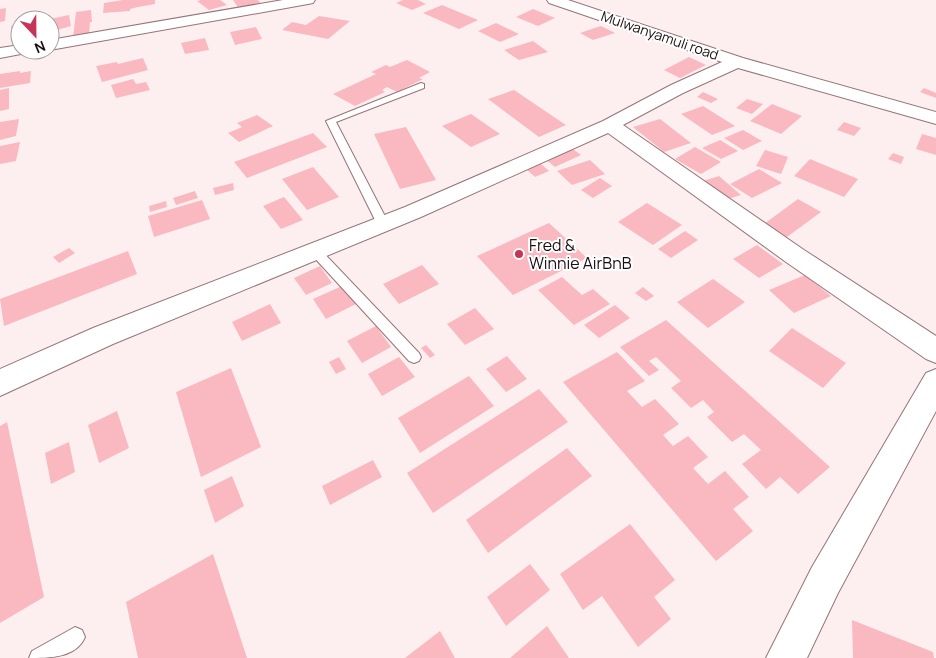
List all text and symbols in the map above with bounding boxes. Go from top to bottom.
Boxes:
street label: Mulwanyamuli road [599,6,721,64]
north arrow [10,10,60,60]
text: N [32,37,48,58]
place label: Fred & Winnie AirBnB [529,234,632,274]
marker: Fred & Winnie AirBnB [513,248,525,260]

